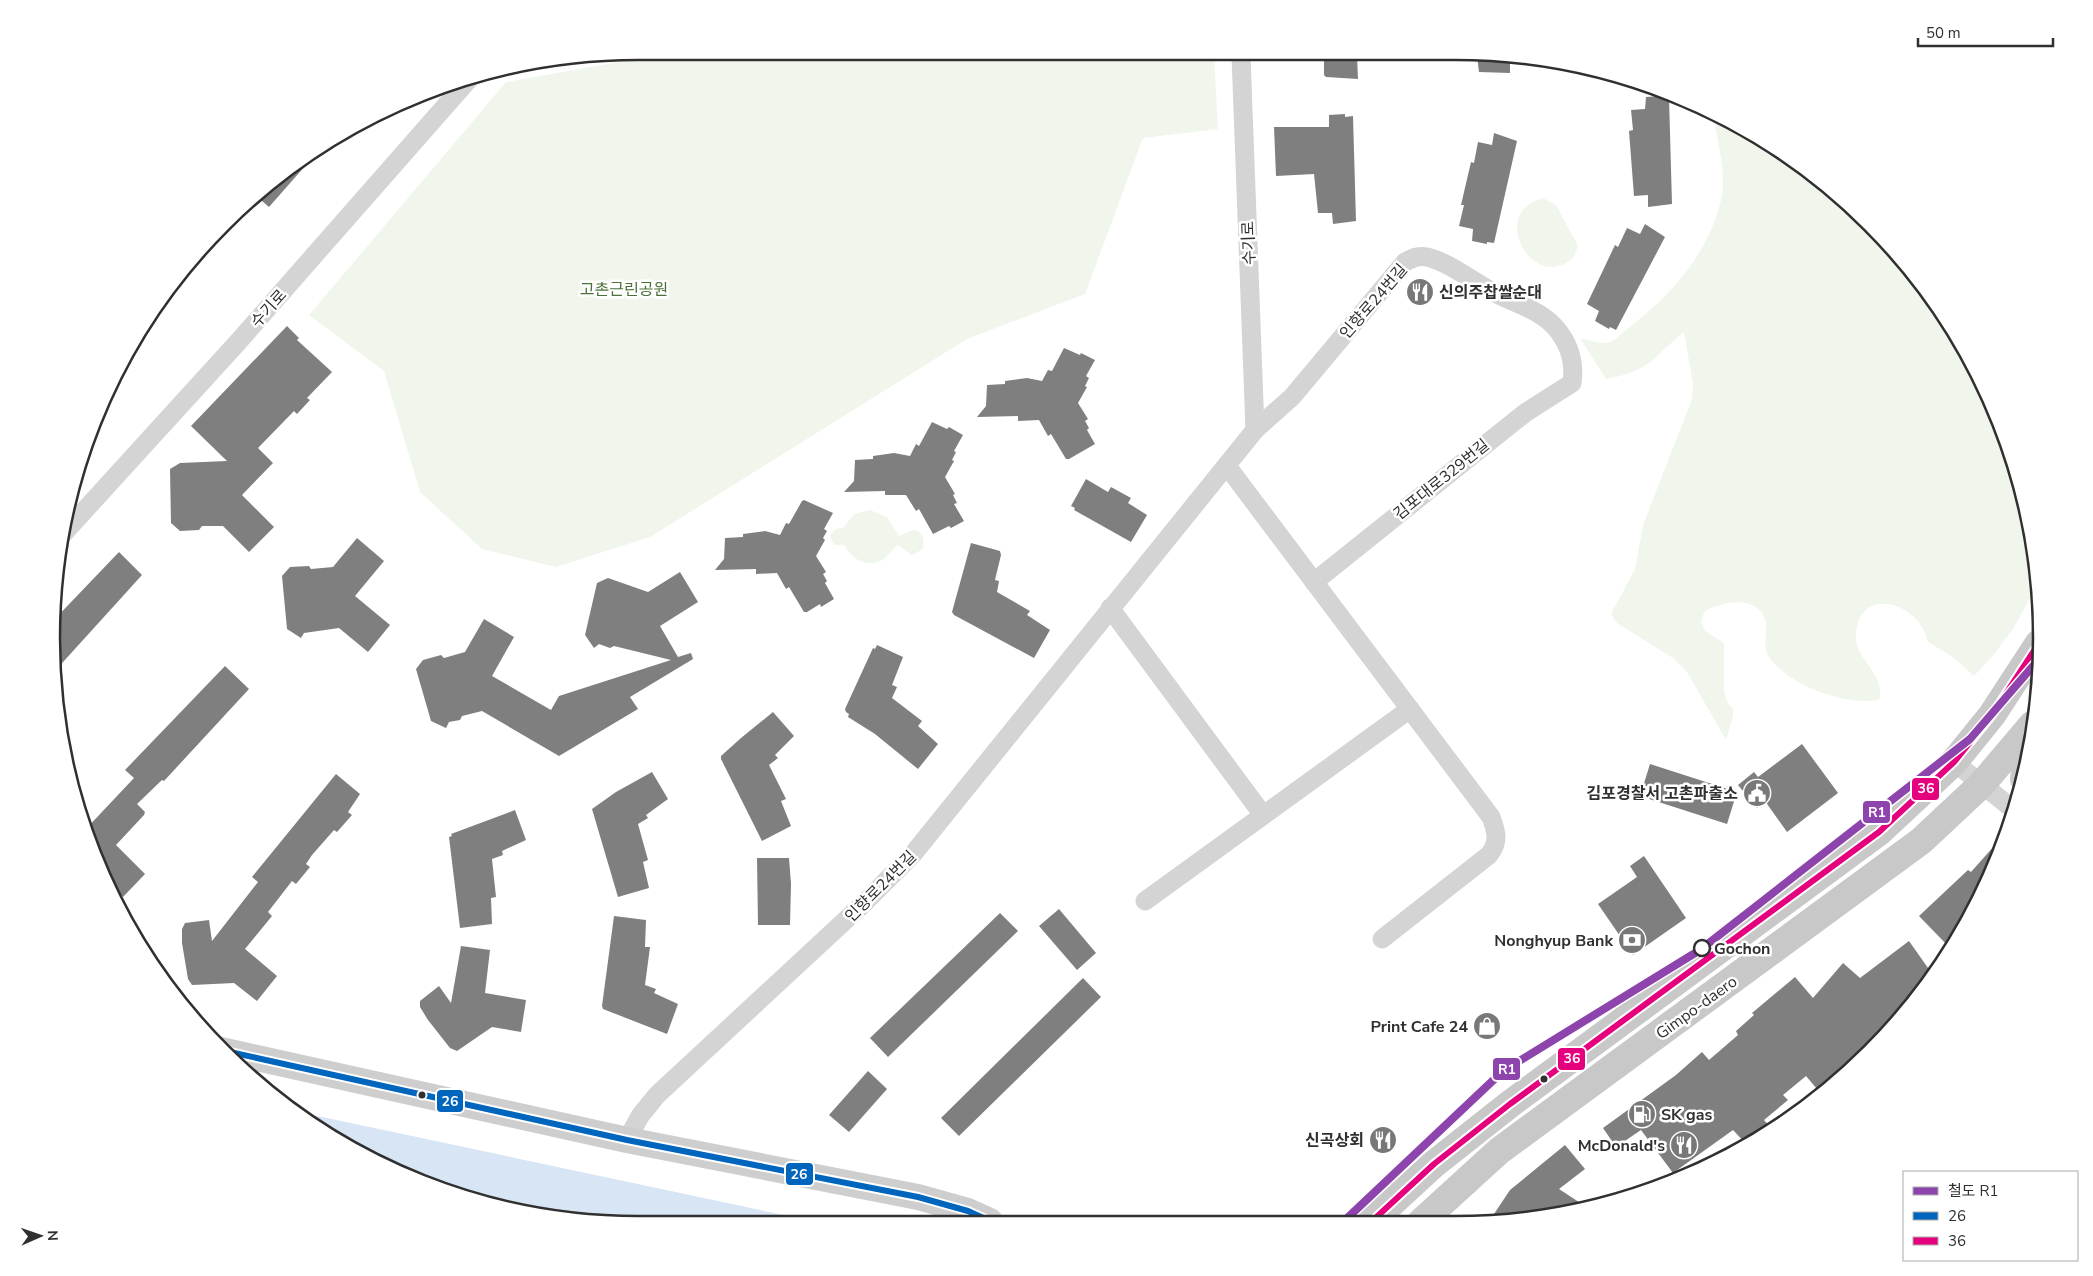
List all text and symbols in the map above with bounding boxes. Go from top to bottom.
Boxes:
scale bar [1918,15,2053,47]
text: 50 m [1926,23,1961,43]
street label: 수기로 [1237,220,1261,265]
street label: 인향로24번길 [1335,259,1413,344]
restaurant icon: 신의주찹쌀순대 [1405,277,1435,307]
park label: 고촌근린공원 [580,279,668,301]
place label: 신의주찹쌀순대 [1439,282,1542,304]
street label: 수기로 [246,285,292,332]
street label: 김포대로329번길 [1389,434,1494,525]
line badge: 36 [1911,777,1940,801]
public building icon: 김포경찰서 고촌파출소 [1742,778,1772,808]
text: 36 [1918,779,1934,798]
place label: 김포경찰서 고촌파출소 [1586,783,1738,805]
line badge: R1 [1862,800,1891,824]
text: R1 [1868,803,1886,822]
street label: 인향로24번길 [840,846,921,927]
bank icon: Nonghyup Bank [1617,925,1647,955]
place label: Nonghyup Bank [1494,930,1613,952]
place label: Gochon [1714,938,1770,960]
marker: Gochon [1693,939,1711,957]
street label: Gimpo-daero [1652,971,1742,1045]
shop icon: Print Cafe 24 [1472,1011,1502,1041]
place label: Print Cafe 24 [1370,1016,1468,1038]
line badge: 36 [1557,1047,1586,1071]
text: 36 [1564,1049,1580,1068]
line badge: R1 [1492,1057,1521,1081]
text: R1 [1498,1060,1516,1079]
unlabelled marker [1539,1074,1549,1084]
line badge: 26 [436,1089,464,1113]
unlabelled marker [417,1090,427,1100]
text: 26 [442,1092,458,1111]
fuel station icon: SK gas [1627,1099,1657,1129]
place label: SK gas [1661,1104,1712,1126]
restaurant icon: 신곡상회 [1368,1125,1398,1155]
place label: 신곡상회 [1305,1130,1364,1152]
restaurant icon: McDonald's [1669,1130,1699,1160]
place label: McDonald's [1578,1135,1665,1157]
line badge: 26 [785,1162,814,1186]
text: 26 [791,1165,807,1184]
legend [1903,1171,2078,1261]
text: 철도 R1 [1948,1181,1999,1201]
text: 26 [1948,1206,1966,1226]
north arrow [15,1211,65,1261]
text: N [43,1230,62,1241]
text: 36 [1948,1231,1966,1251]

